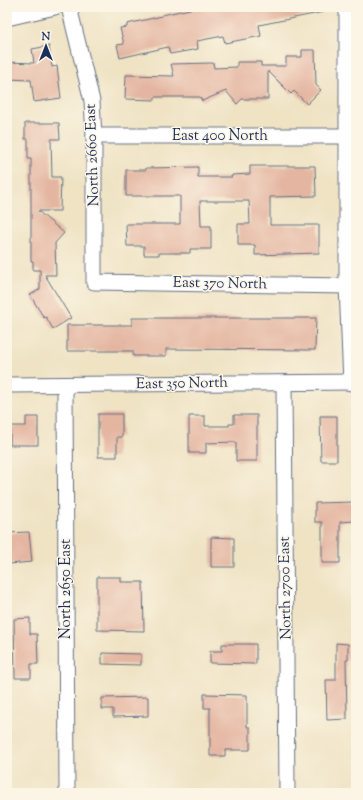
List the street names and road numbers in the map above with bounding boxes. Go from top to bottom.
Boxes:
street label: North 2660 East [81,103,105,207]
street label: East 400 North [172,126,268,147]
street label: East 370 North [173,273,267,295]
street label: East 350 North [136,373,228,395]
street label: North 2700 East [275,536,297,640]
street label: North 2650 East [56,539,77,639]

